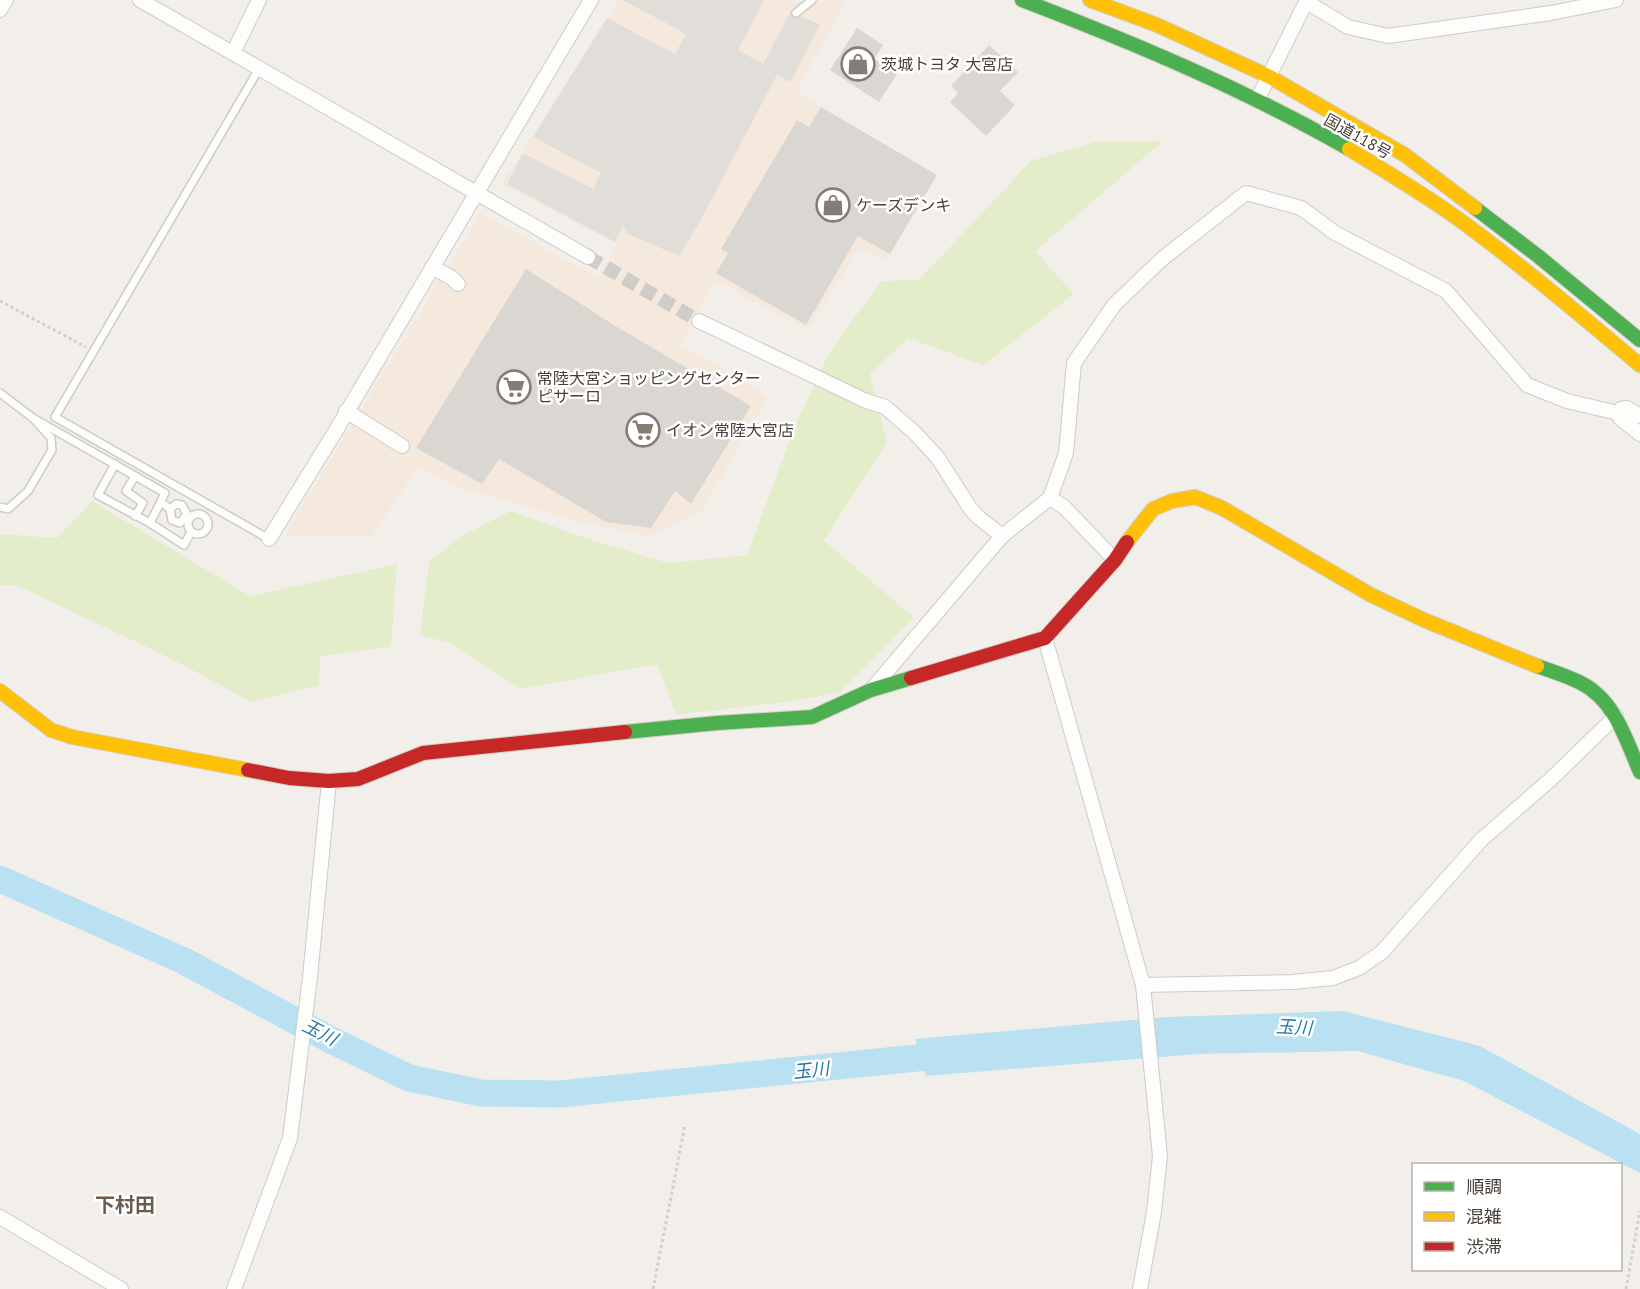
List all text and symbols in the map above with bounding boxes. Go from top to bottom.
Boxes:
shop icon: 茨城トヨタ 大宮店 [840,46,876,82]
place label: 茨城トヨタ 大宮店 [881,54,1013,74]
street label: 国道118号 [1321,109,1395,163]
shop icon: ケーズデンキ [815,187,851,223]
place label: ケーズデンキ [856,195,951,215]
place label: 常陸大宮ショッピングセンター ピサーロ [537,368,761,406]
supermarket icon: 常陸大宮ショッピングセンター ピサーロ [496,369,532,405]
supermarket icon: イオン常陸大宮店 [625,412,661,448]
place label: イオン常陸大宮店 [666,420,794,440]
water label: 玉川 [299,1014,343,1051]
water label: 玉川 [1275,1015,1315,1040]
water label: 玉川 [792,1056,832,1083]
legend [1412,1163,1622,1271]
text: 順調 [1466,1175,1502,1198]
district label: 下村田 [95,1192,155,1218]
text: 混雑 [1466,1205,1502,1228]
text: 渋滞 [1466,1235,1502,1258]

